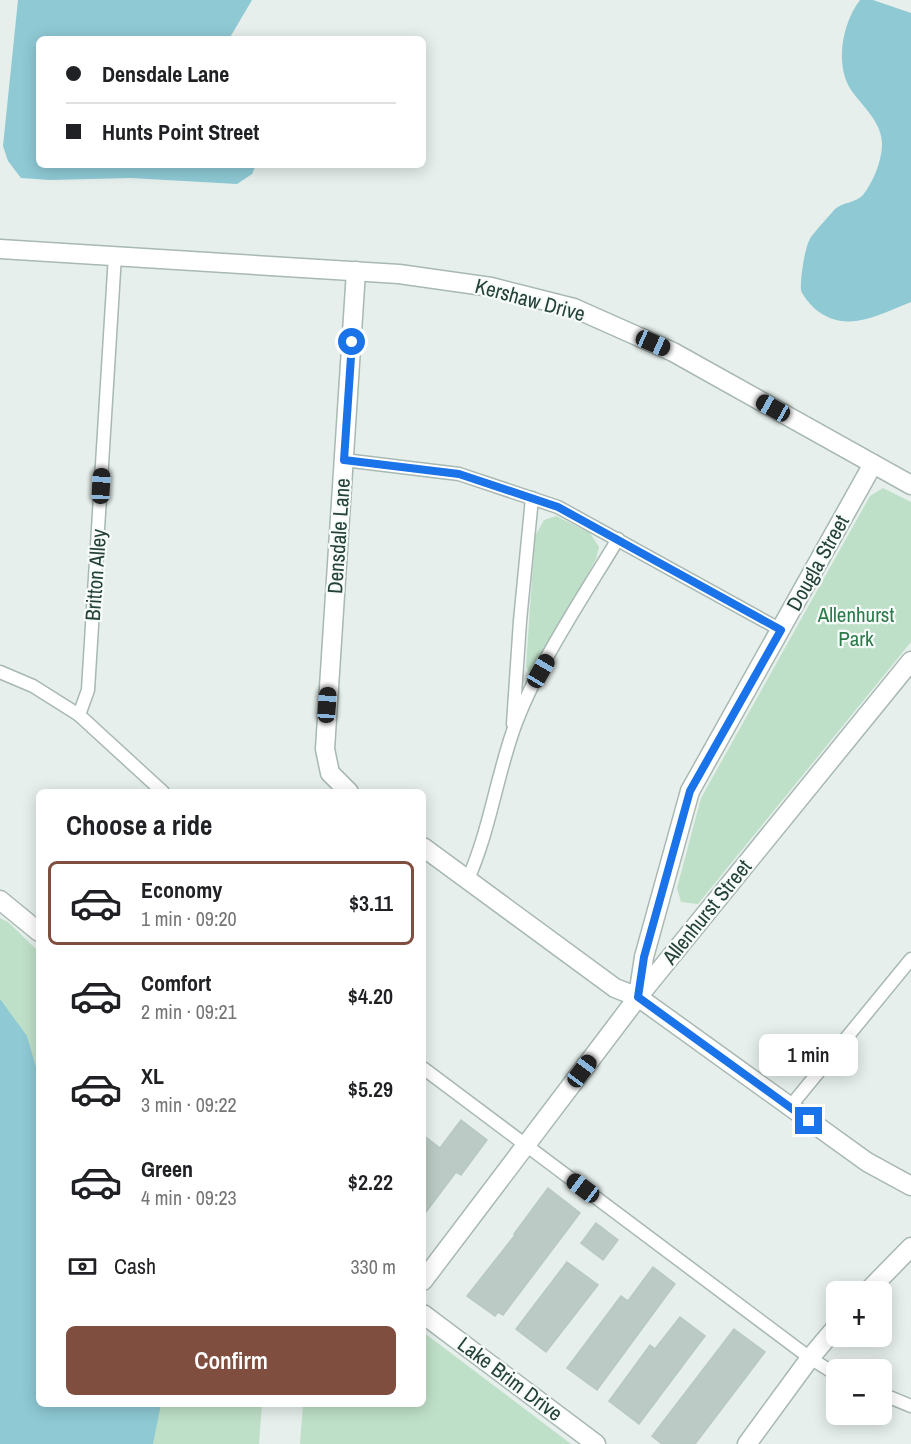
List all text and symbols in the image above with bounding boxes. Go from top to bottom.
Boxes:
text: Densdale Lane [102,59,229,89]
text: Hunts Point Street [102,117,259,147]
street label: Kershaw Drive [472,271,588,328]
car [633,327,673,359]
route start [338,328,365,355]
car [753,391,793,425]
car [91,468,111,504]
street label: Densdale Lane [320,477,357,595]
street label: Dougla Street [779,509,856,616]
street label: Britton Alley [78,528,113,622]
park label: Allenhurst Park [817,600,894,653]
car [524,651,558,691]
car [317,686,337,724]
text: Choose a ride [66,807,212,843]
street label: Allenhurst Street [655,853,758,971]
text: Economy [141,875,222,905]
icon: car [69,876,123,930]
text: $3.11 [349,888,393,918]
text: 1 min · 09:20 [141,905,237,932]
text: Comfort [141,968,211,998]
icon: car [69,969,123,1023]
text: $4.20 [348,981,393,1011]
text: 2 min · 09:21 [141,998,237,1025]
callout: 1 min [760,1034,858,1076]
text: 1 min [787,1041,830,1068]
car [564,1051,600,1091]
text: XL [141,1061,164,1091]
icon: car [69,1062,123,1116]
text: $5.29 [348,1074,393,1104]
text: 3 min · 09:22 [141,1091,237,1118]
route end [795,1107,822,1134]
text: Green [141,1154,193,1184]
icon: car [69,1155,123,1209]
text: $2.22 [348,1167,393,1197]
car [563,1170,603,1206]
text: 4 min · 09:23 [141,1184,237,1211]
icon: cash [66,1250,99,1283]
text: Cash [114,1251,156,1281]
text: 330 m [350,1253,396,1280]
map controls [826,1281,892,1425]
button: + [826,1281,892,1347]
button: Confirm [66,1326,396,1395]
street label: Lake Brim Drive [452,1330,569,1428]
button: − [826,1359,892,1425]

